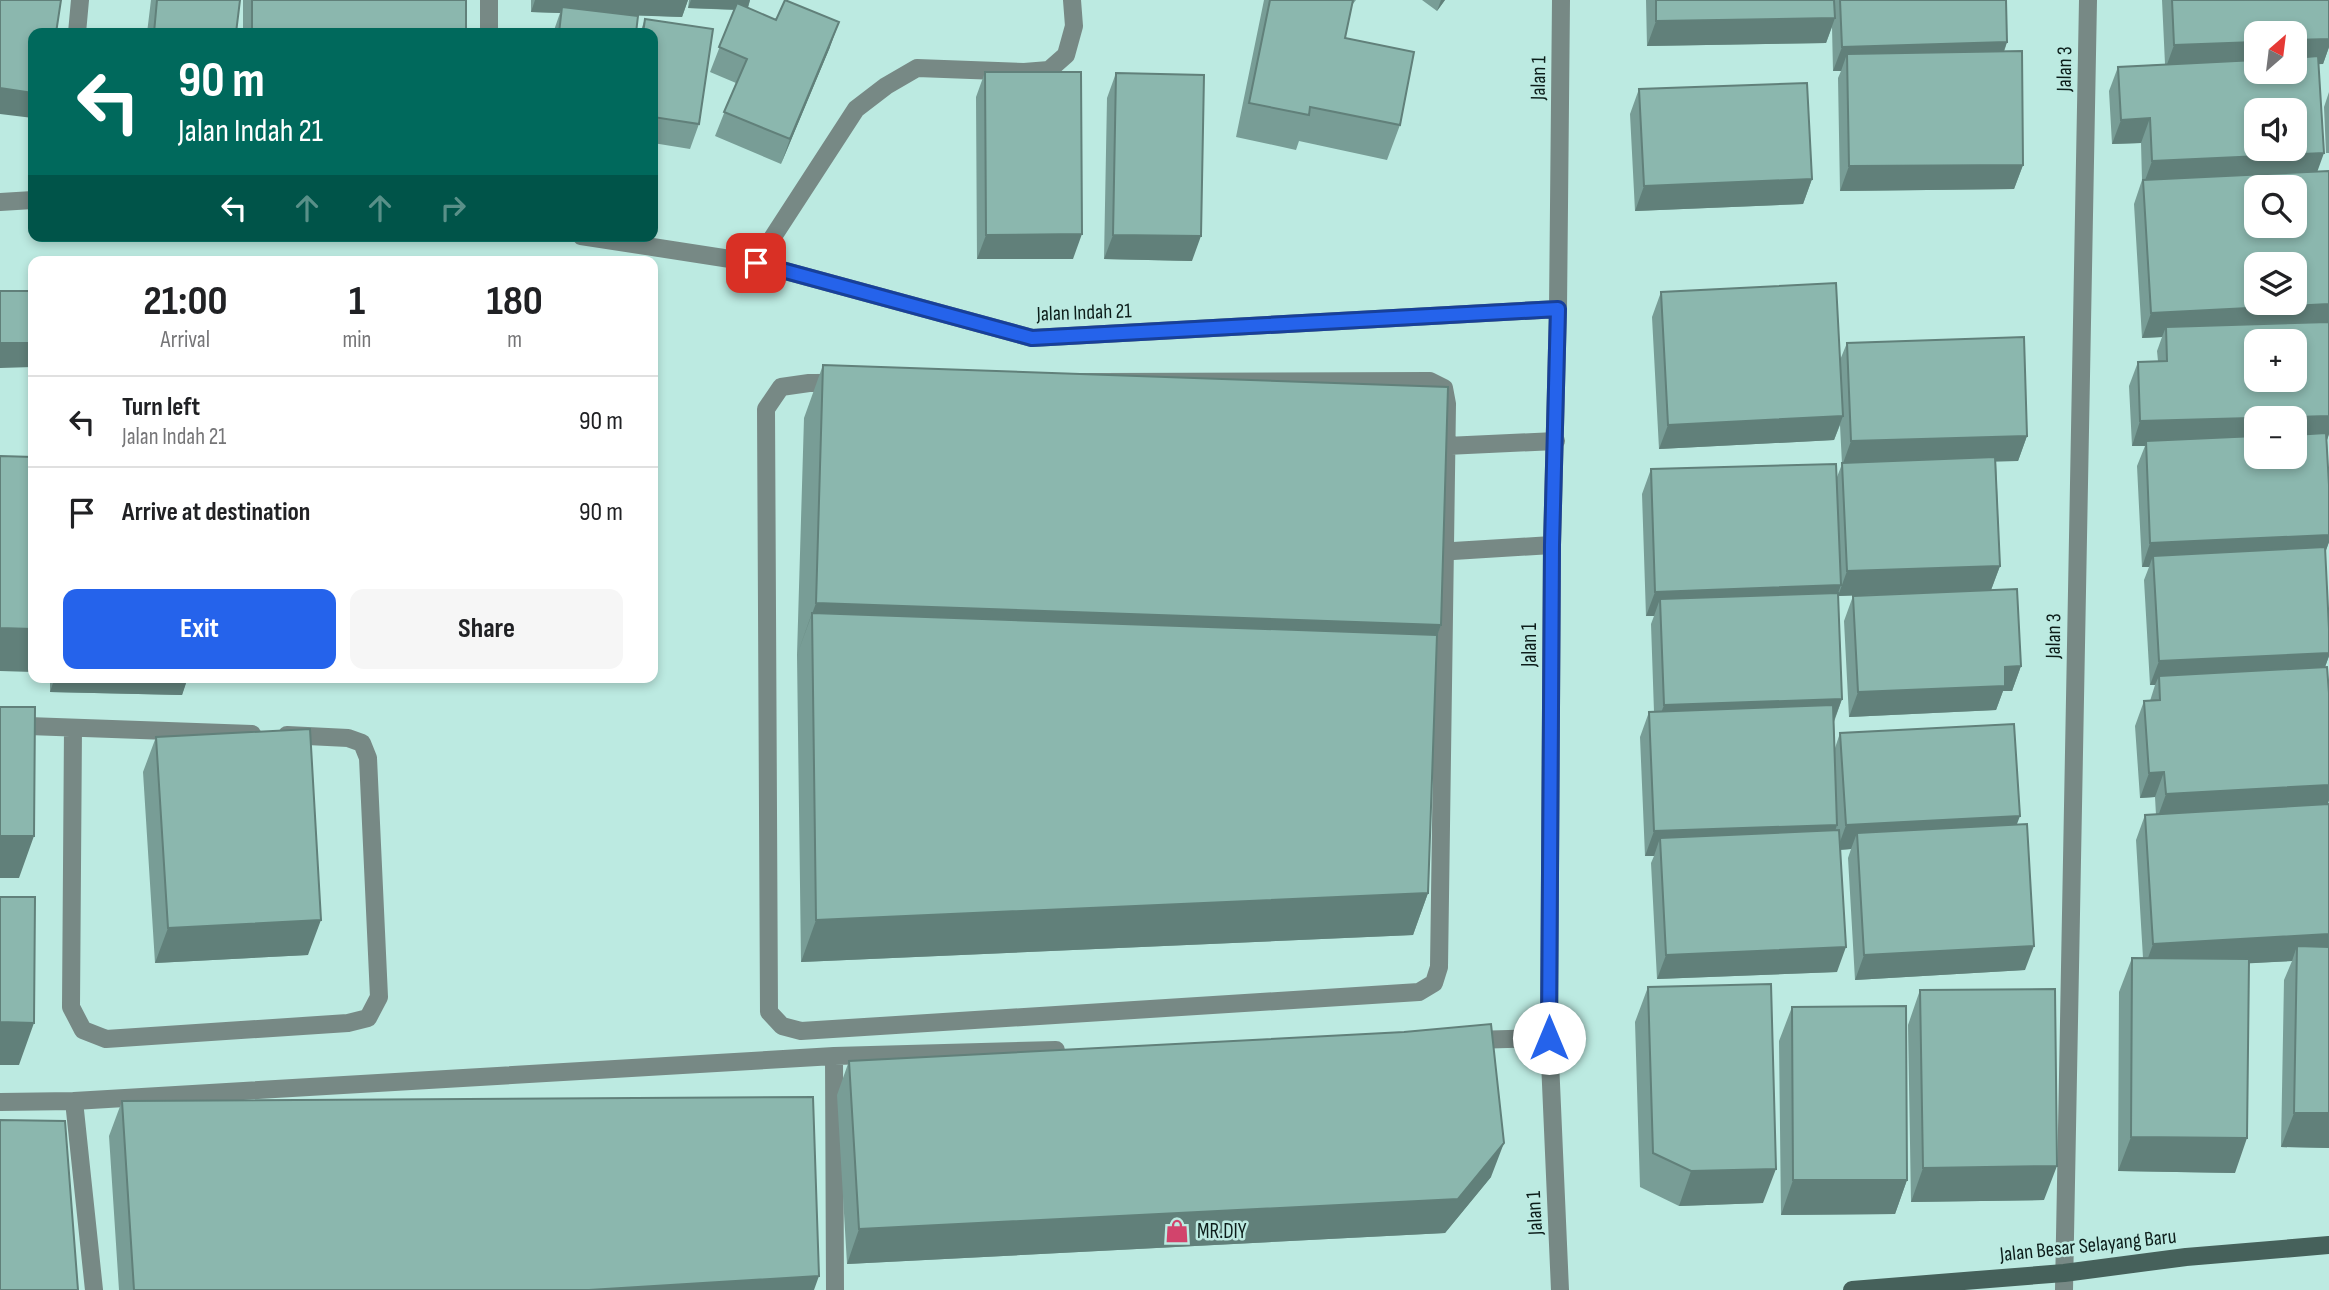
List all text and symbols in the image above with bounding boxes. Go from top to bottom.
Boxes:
north arrow [2244,21,2306,84]
map controls [2244,21,2307,469]
street label: Jalan 3 [2052,46,2077,93]
text: 90 m [178,52,265,111]
street label: Jalan 1 [1526,55,1551,101]
icon: left [63,56,154,147]
button: sound [2244,98,2307,161]
text: Jalan Indah 21 [178,112,323,151]
button: search [2244,175,2307,238]
icon: left [215,189,253,227]
icon: ahead [288,189,326,227]
icon: ahead [361,189,399,227]
icon: right [434,189,472,227]
pin [726,233,786,293]
icon: arrive [737,244,775,282]
button: layers [2244,252,2307,315]
text: 21:00 [143,276,227,327]
text: 1 [349,276,365,327]
text: 180 [487,276,543,327]
street label: Jalan Indah 21 [1035,298,1133,327]
text: Arrival [161,326,210,354]
text: min [343,326,371,354]
text: m [507,326,522,354]
button: + [2244,329,2307,392]
text: Turn left [122,392,200,423]
icon: left [63,403,101,441]
text: 90 m [579,406,623,437]
button: − [2244,406,2307,469]
text: Jalan Indah 21 [122,423,226,451]
icon: arrive [63,494,101,532]
text: Arrive at destination [122,497,310,528]
text: 90 m [579,497,623,528]
button: Exit [63,589,336,669]
button: Share [350,589,623,669]
street label: Jalan 3 [2041,613,2066,660]
street label: Jalan 1 [1517,622,1542,668]
position arrow [1512,1001,1586,1075]
street label: Jalan 1 [1521,1190,1548,1237]
shop icon: MR.DIY [1163,1217,1191,1245]
place label: MR.DIY [1197,1219,1247,1244]
street label: Jalan Besar Selayang Baru [1997,1224,2178,1267]

